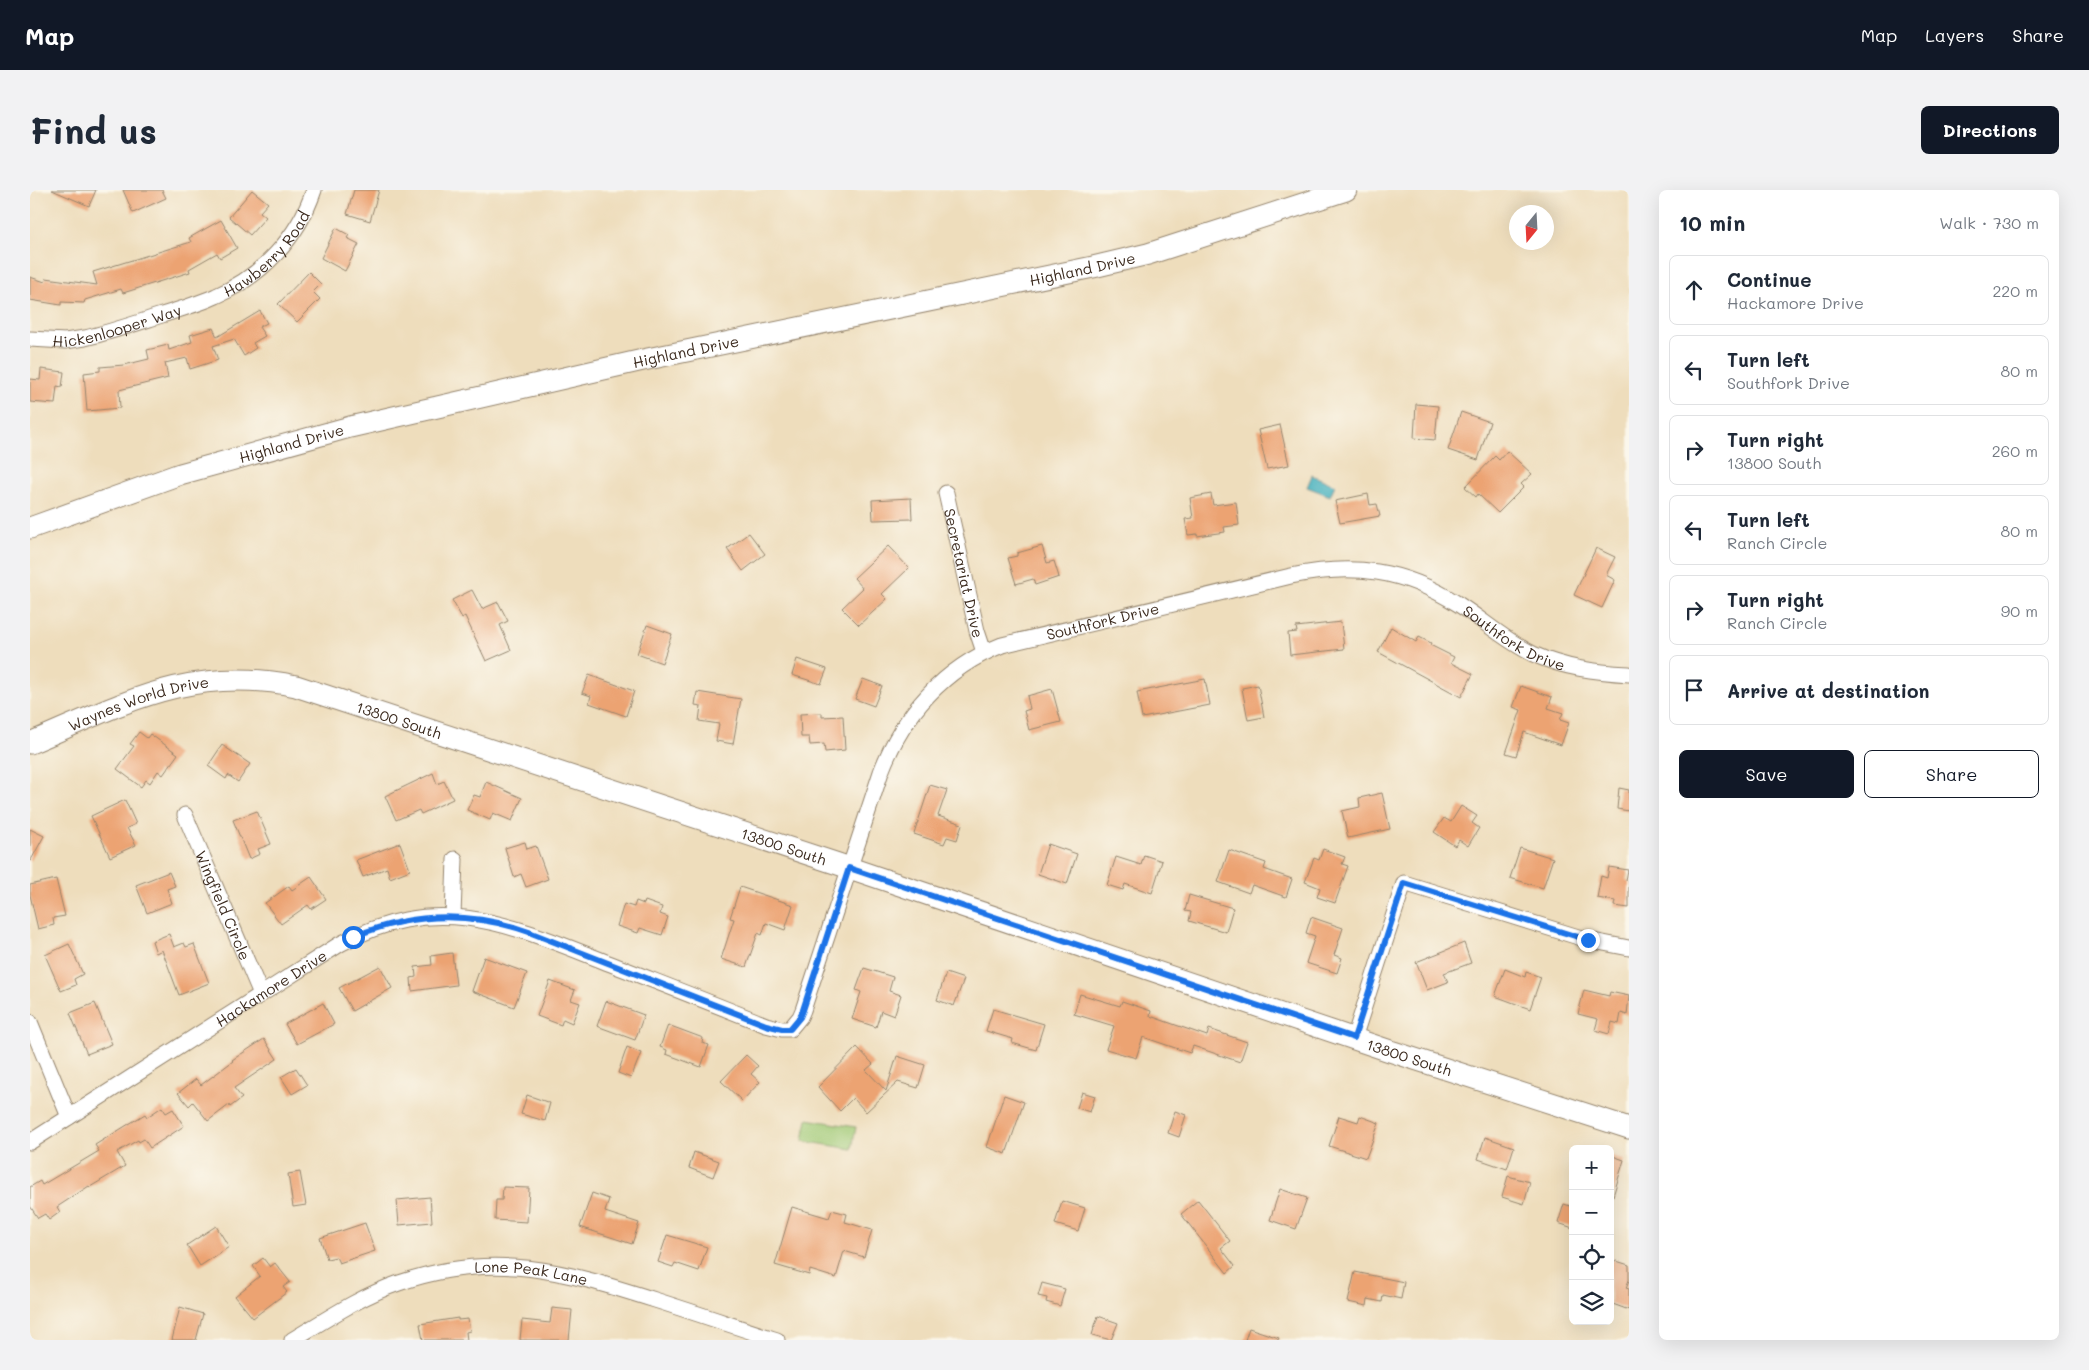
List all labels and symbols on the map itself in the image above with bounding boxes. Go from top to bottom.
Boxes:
north arrow [1509,205,1554,250]
street label: Hawberry Road [220,207,314,301]
street label: Highland Drive [1027,247,1137,290]
street label: Hickenlooper Way [52,299,184,351]
street label: Highland Drive [631,330,741,372]
street label: Highland Drive [237,419,346,467]
street label: Secretariat Drive [940,506,989,640]
street label: Southfork Drive [1044,598,1161,644]
street label: Southfork Drive [1459,600,1567,675]
street label: Waynes World Drive [65,671,210,735]
street label: 13800 South [354,697,444,743]
street label: 13800 South [739,823,829,870]
street label: Wingfield Circle [191,847,255,963]
route start [342,926,365,949]
route end [1577,929,1600,952]
street label: Hackamore Drive [212,945,331,1031]
street label: 13800 South [1364,1034,1454,1080]
street label: Lone Peak Lane [474,1256,590,1290]

